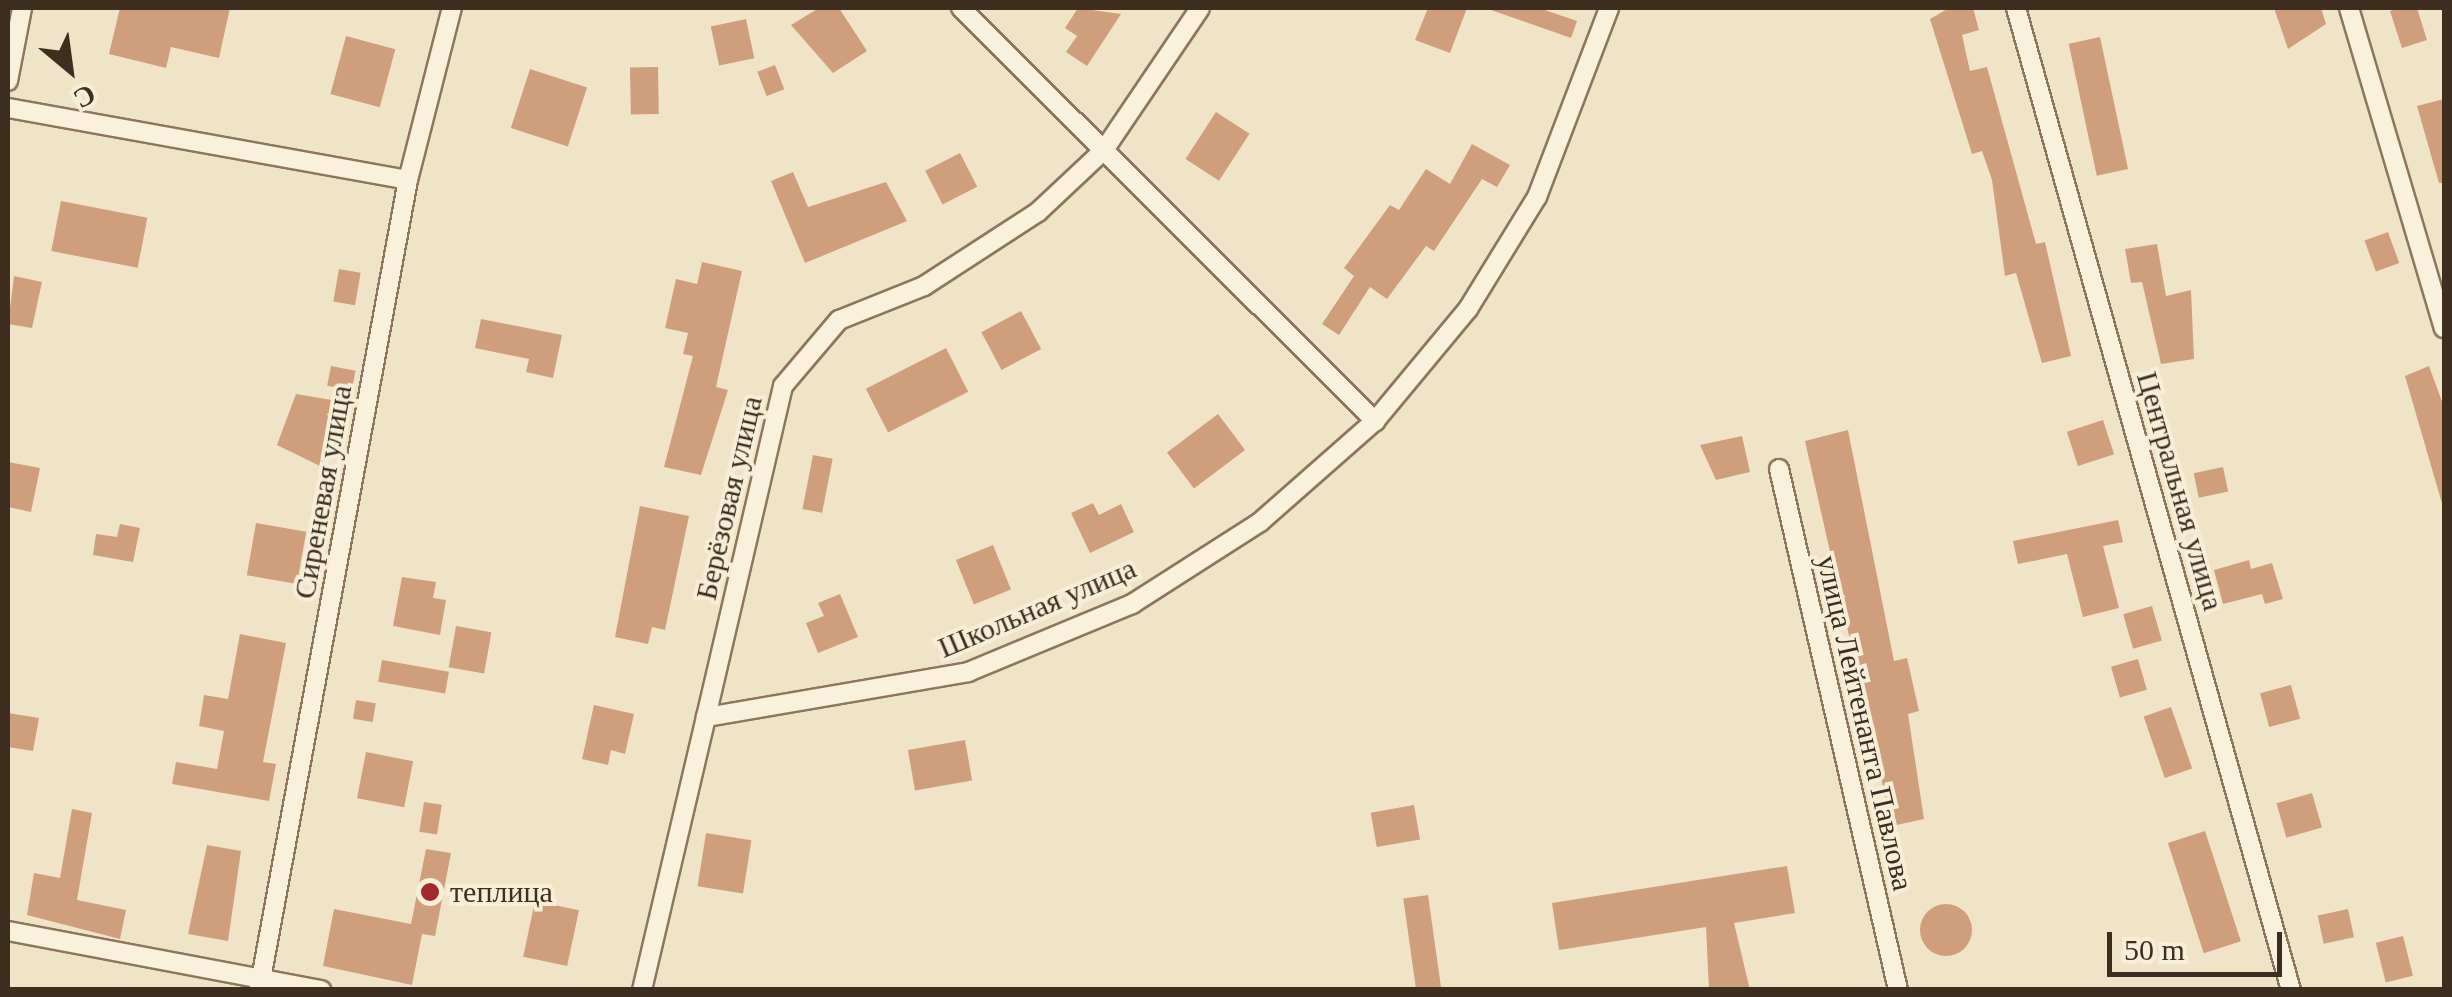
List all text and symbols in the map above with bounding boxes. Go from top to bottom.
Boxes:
north arrow [20,20,120,120]
text: С [68,78,101,115]
street label: Центральная улица [2129,368,2231,614]
street label: Сиреневая улица [287,382,359,602]
street label: Берёзовая улица [688,393,770,603]
street label: Школьная улица [933,550,1141,666]
street label: улица Лейтенанта Павлова [1809,552,1921,894]
place label: теплица [450,874,553,910]
marker: теплица [419,881,441,903]
scale bar [2112,912,2287,974]
text: 50 m [2124,933,2185,966]

